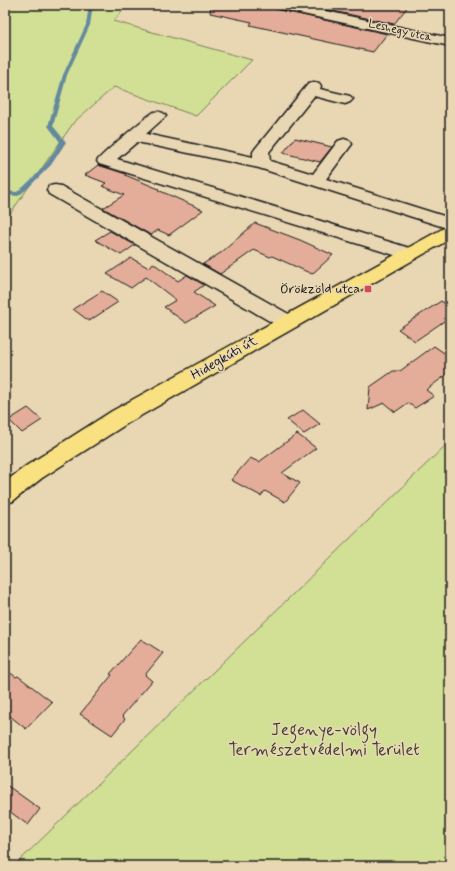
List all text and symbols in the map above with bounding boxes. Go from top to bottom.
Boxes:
street label: Leshegy utca [367,16,434,46]
place label: Örökzöld utca [280,280,360,298]
marker: Örökzöld utca [363,284,373,294]
street label: Hidegkúti út [188,331,262,385]
park label: Jegenye-völgy Természetvédelmi Terület [228,719,420,761]

